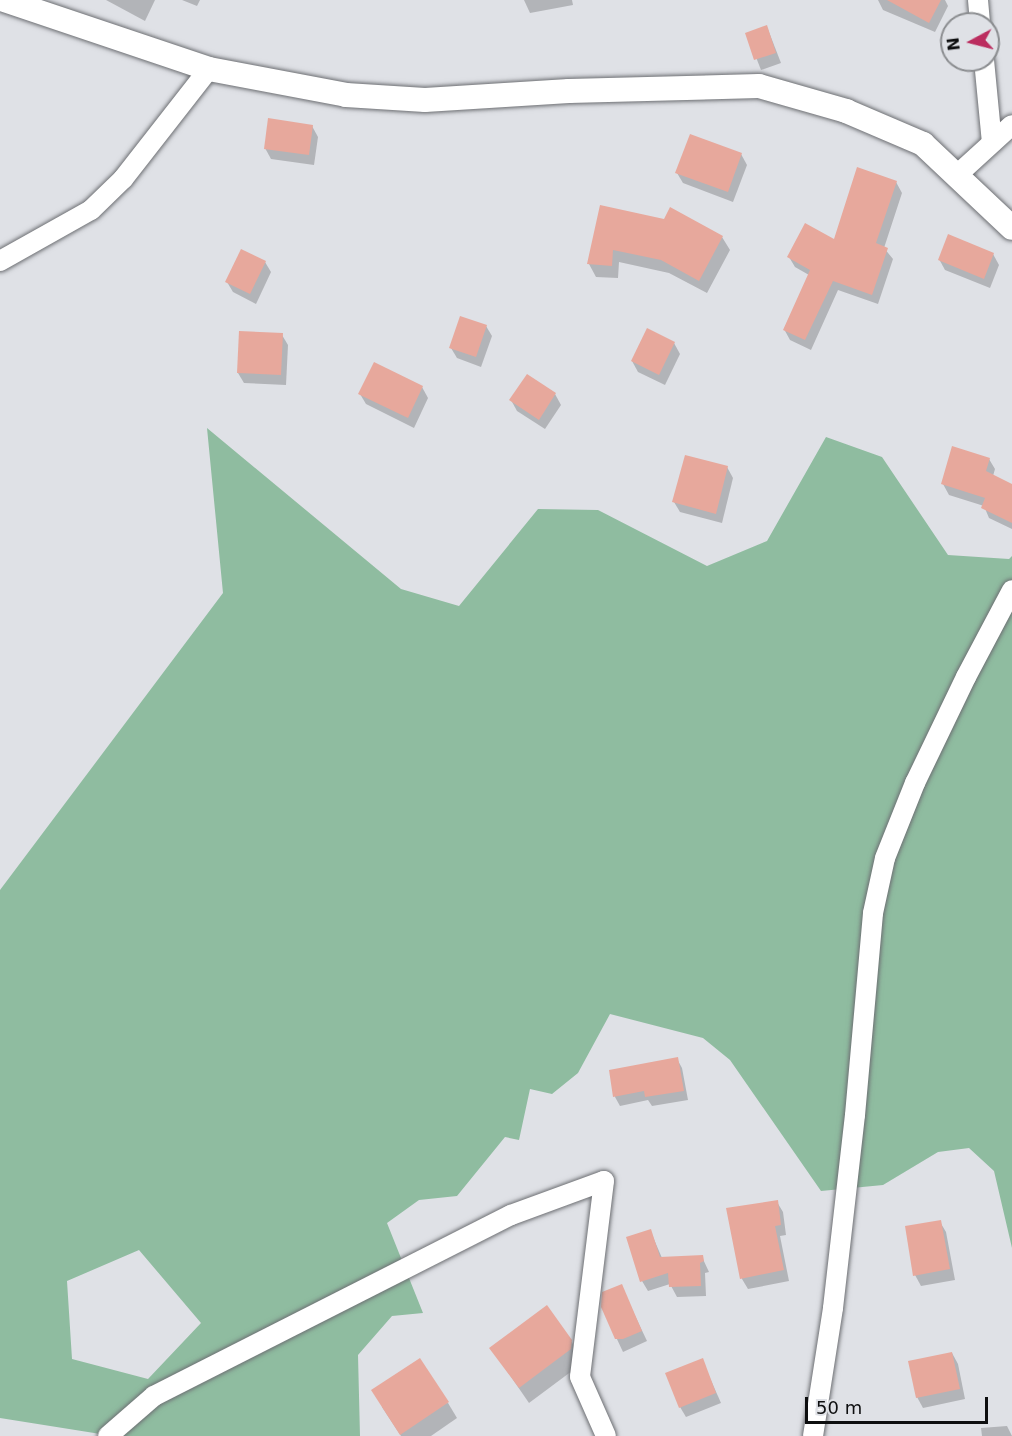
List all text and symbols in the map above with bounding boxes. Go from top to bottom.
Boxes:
north arrow [940,12,1000,72]
text: N [943,36,964,52]
scale bar [808,1385,991,1423]
text: 50 m [816,1397,862,1418]

